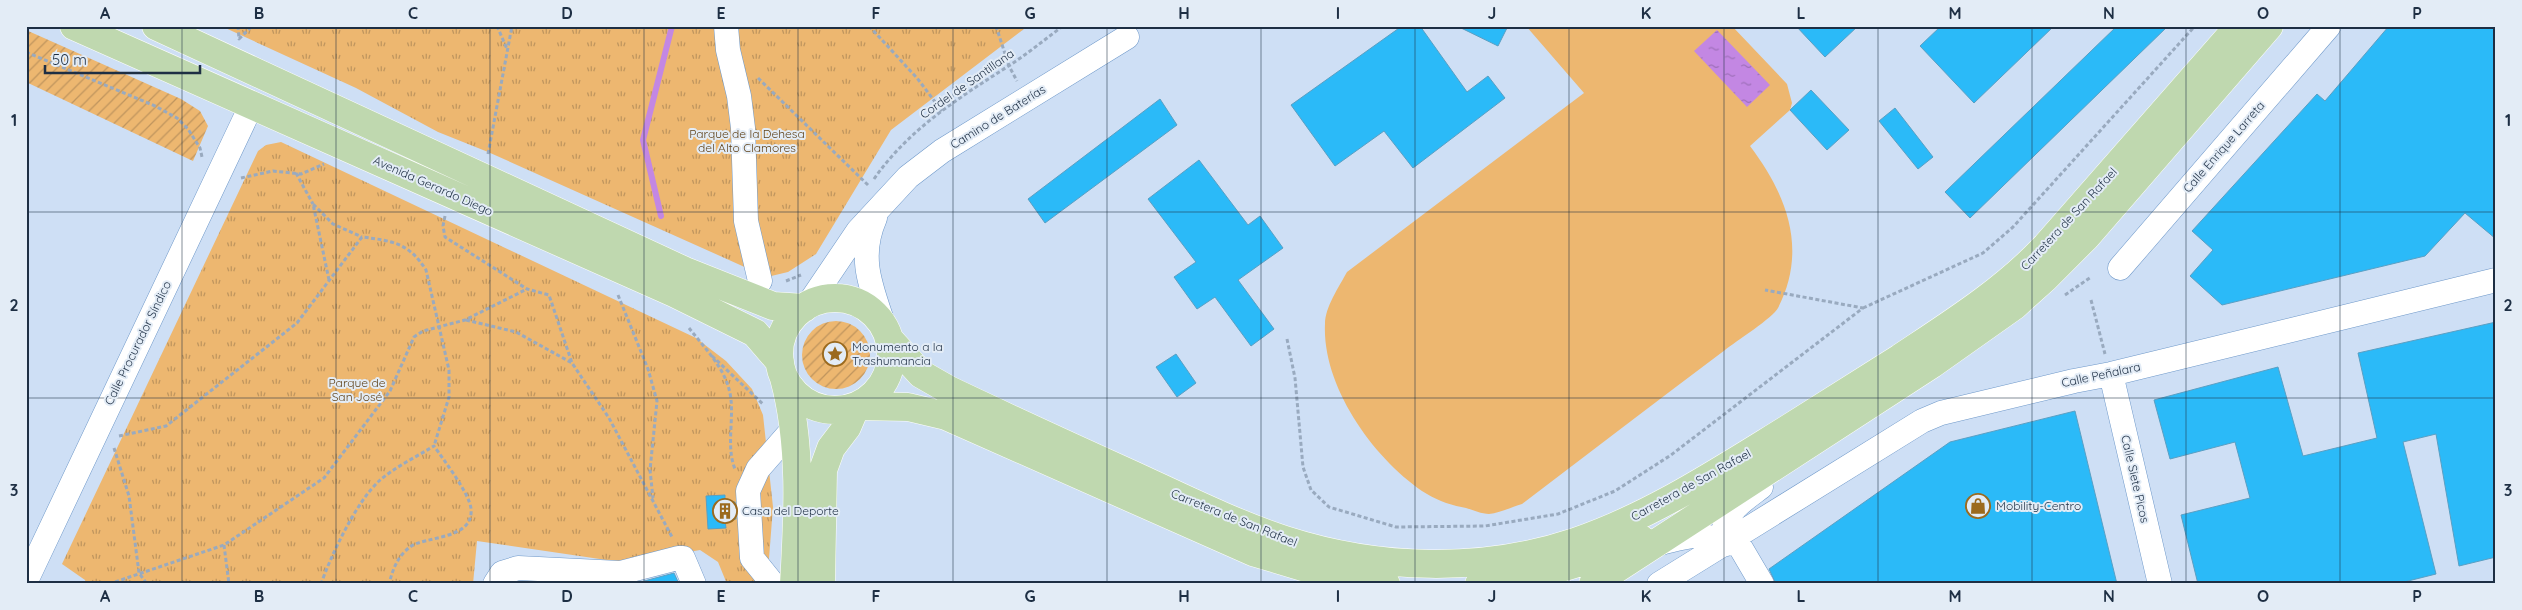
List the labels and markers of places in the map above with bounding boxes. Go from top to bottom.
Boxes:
place label: Monumento a la Trashumancia [852,339,943,368]
place icon: Monumento a la Trashumancia [822,341,848,367]
shop icon: Mobility-Centro [1965,493,1991,519]
building icon: Casa del Deporte [712,498,738,524]
place label: Mobility-Centro [1996,498,2081,513]
place label: Casa del Deporte [742,503,839,518]

